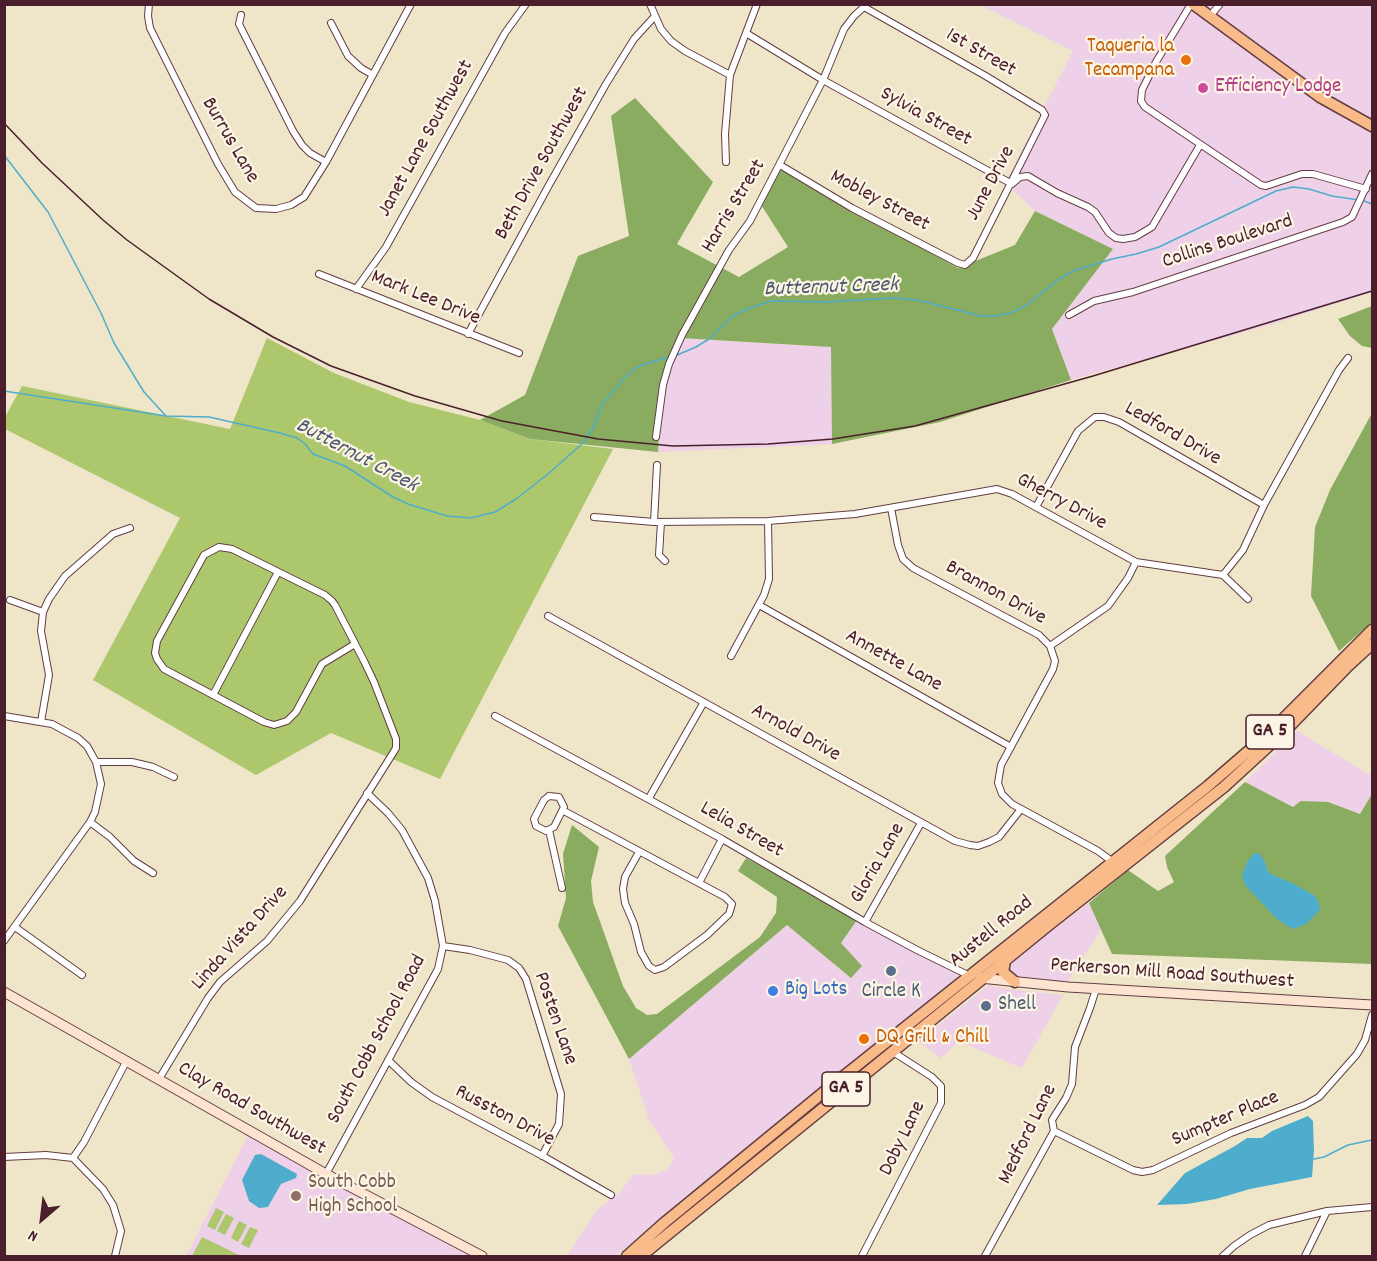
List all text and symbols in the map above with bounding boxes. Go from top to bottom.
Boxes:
street label: 1st Street [940,24,1020,84]
place label: Taqueria la Tecampana [1085,35,1174,85]
marker: Taqueria la Tecampana [1179,53,1193,67]
street label: Janet Lane Southwest [373,56,481,222]
place label: Efficiency Lodge [1215,75,1341,101]
marker: Efficiency Lodge [1196,81,1210,95]
street label: Sylvia Street [875,82,975,154]
street label: Beth Drive Southwest [491,83,595,245]
street label: Burrus Lane [194,94,264,188]
street label: June Drive [962,142,1022,226]
street label: Harris Street [697,156,773,258]
street label: Mobley Street [825,165,933,239]
street label: Collins Boulevard [1160,210,1296,276]
street label: Mark Lee Drive [367,266,483,332]
water label: Butternut Creek [763,273,899,305]
street label: Ledford Drive [1119,397,1225,473]
water label: Butternut Creek [291,414,421,500]
street label: Gherry Drive [1011,469,1111,537]
street label: Brannon Drive [940,556,1050,632]
street label: Annette Lane [840,625,946,699]
street label: Arnold Drive [746,699,844,769]
road number: GA 5 [1246,715,1294,749]
street label: Lelia Street [695,797,787,865]
street label: Gloria Lane [846,819,912,909]
street label: Linda Vista Drive [187,881,295,997]
street label: Austell Road [945,892,1039,974]
street label: South Cobb School Road [323,951,433,1129]
street label: Perkerson Mill Road Southwest [1049,954,1295,996]
marker: Circle K [884,964,898,978]
street label: Posten Lane [526,969,582,1069]
place label: Big Lots [785,978,847,1004]
place label: Circle K [861,980,921,1006]
marker: Big Lots [766,984,780,998]
place label: Shell [998,993,1036,1019]
marker: Shell [979,999,993,1013]
place label: DQ Grill & Chill [876,1026,989,1052]
marker: DQ Grill & Chill [857,1032,871,1046]
street label: Clay Road Southwest [172,1057,330,1163]
road number: GA 5 [822,1072,870,1106]
street label: Russton Drive [450,1080,558,1154]
street label: Medford Lane [994,1081,1064,1189]
street label: Sumpter Place [1169,1086,1283,1154]
street label: Doby Lane [875,1098,933,1180]
place label: South Cobb High School [308,1171,397,1221]
north arrow [12,1189,72,1249]
marker: South Cobb High School [289,1189,303,1203]
text: N [24,1223,42,1247]

